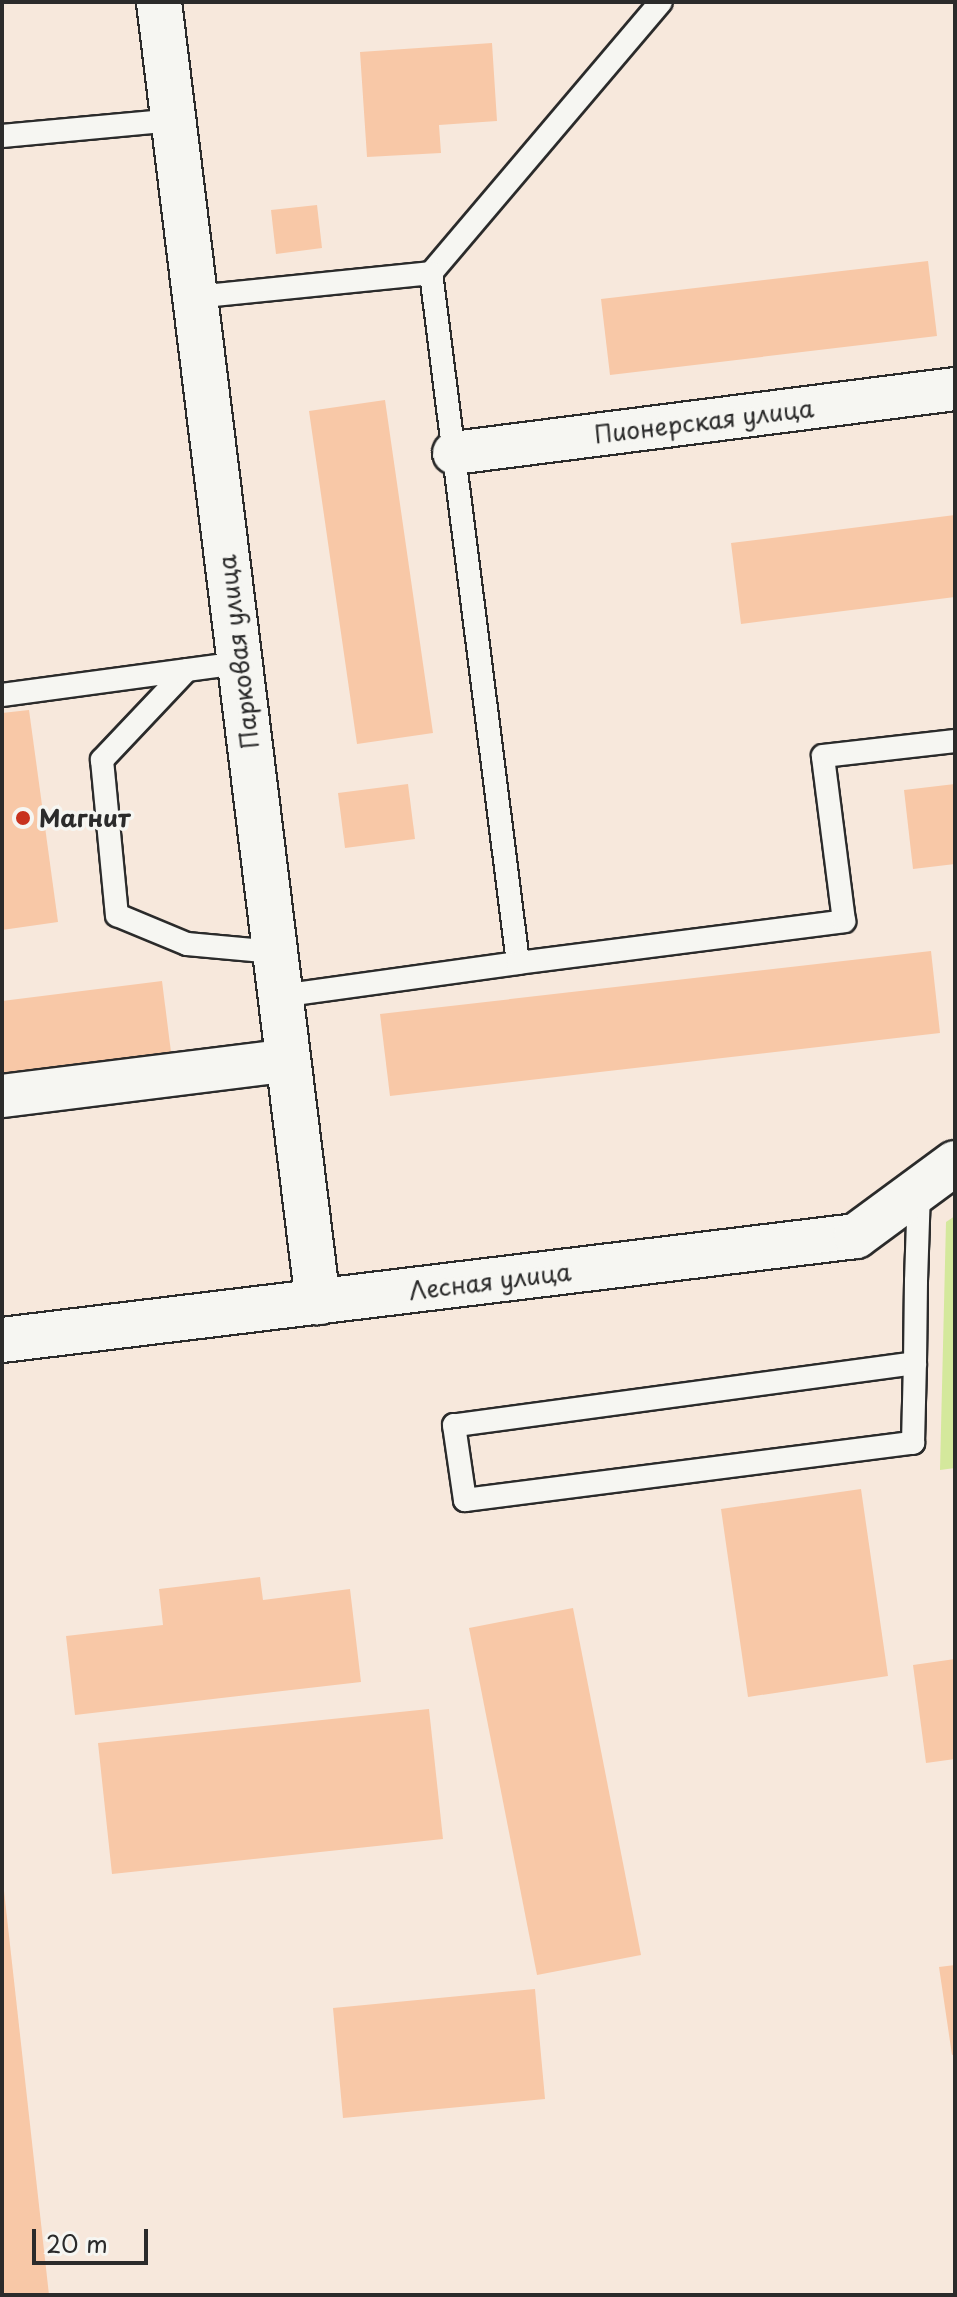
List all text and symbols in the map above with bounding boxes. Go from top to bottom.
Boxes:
street label: Пионерская улица [592,393,816,449]
street label: Парковая улица [212,553,264,751]
place label: Магнит [39,804,130,832]
marker: Магнит [14,809,32,827]
street label: Лесная улица [407,1257,573,1305]
scale bar [36,2213,152,2263]
text: 20 m [46,2225,108,2261]

